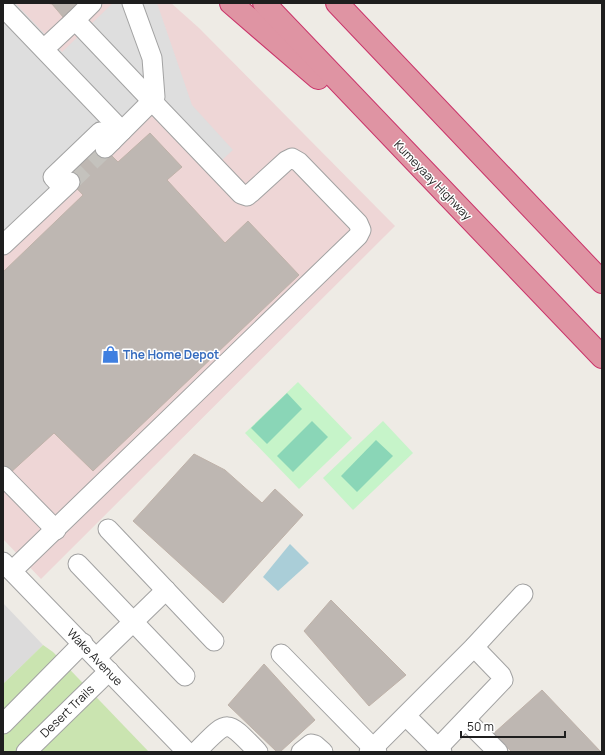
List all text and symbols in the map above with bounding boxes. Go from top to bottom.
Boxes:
street label: Kumeyaay Highway [390,136,476,224]
shop icon: The Home Depot [100,344,120,364]
place label: The Home Depot [123,346,219,363]
street label: Wake Avenue [63,625,127,689]
street label: Desert Trails [36,681,98,741]
scale bar [461,713,565,739]
text: 50 m [467,718,494,735]

